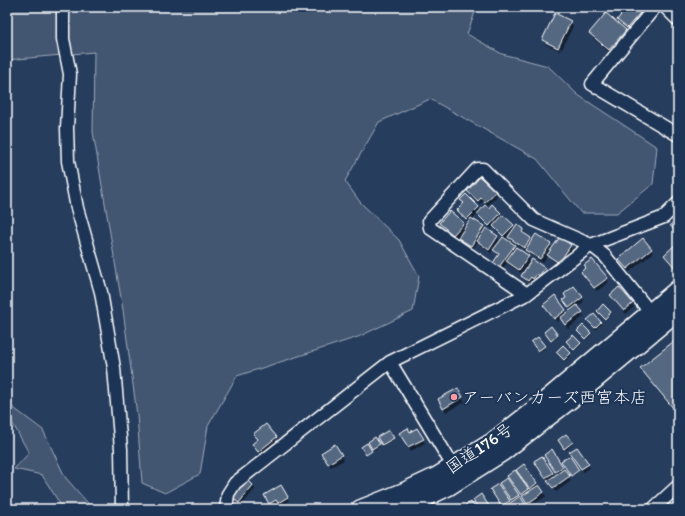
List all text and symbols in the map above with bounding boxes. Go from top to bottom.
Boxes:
place label: アーバンカーズ西宮本店 [462,387,647,407]
marker: アーバンカーズ西宮本店 [449,392,459,402]
street label: 国道176号 [442,418,516,478]

